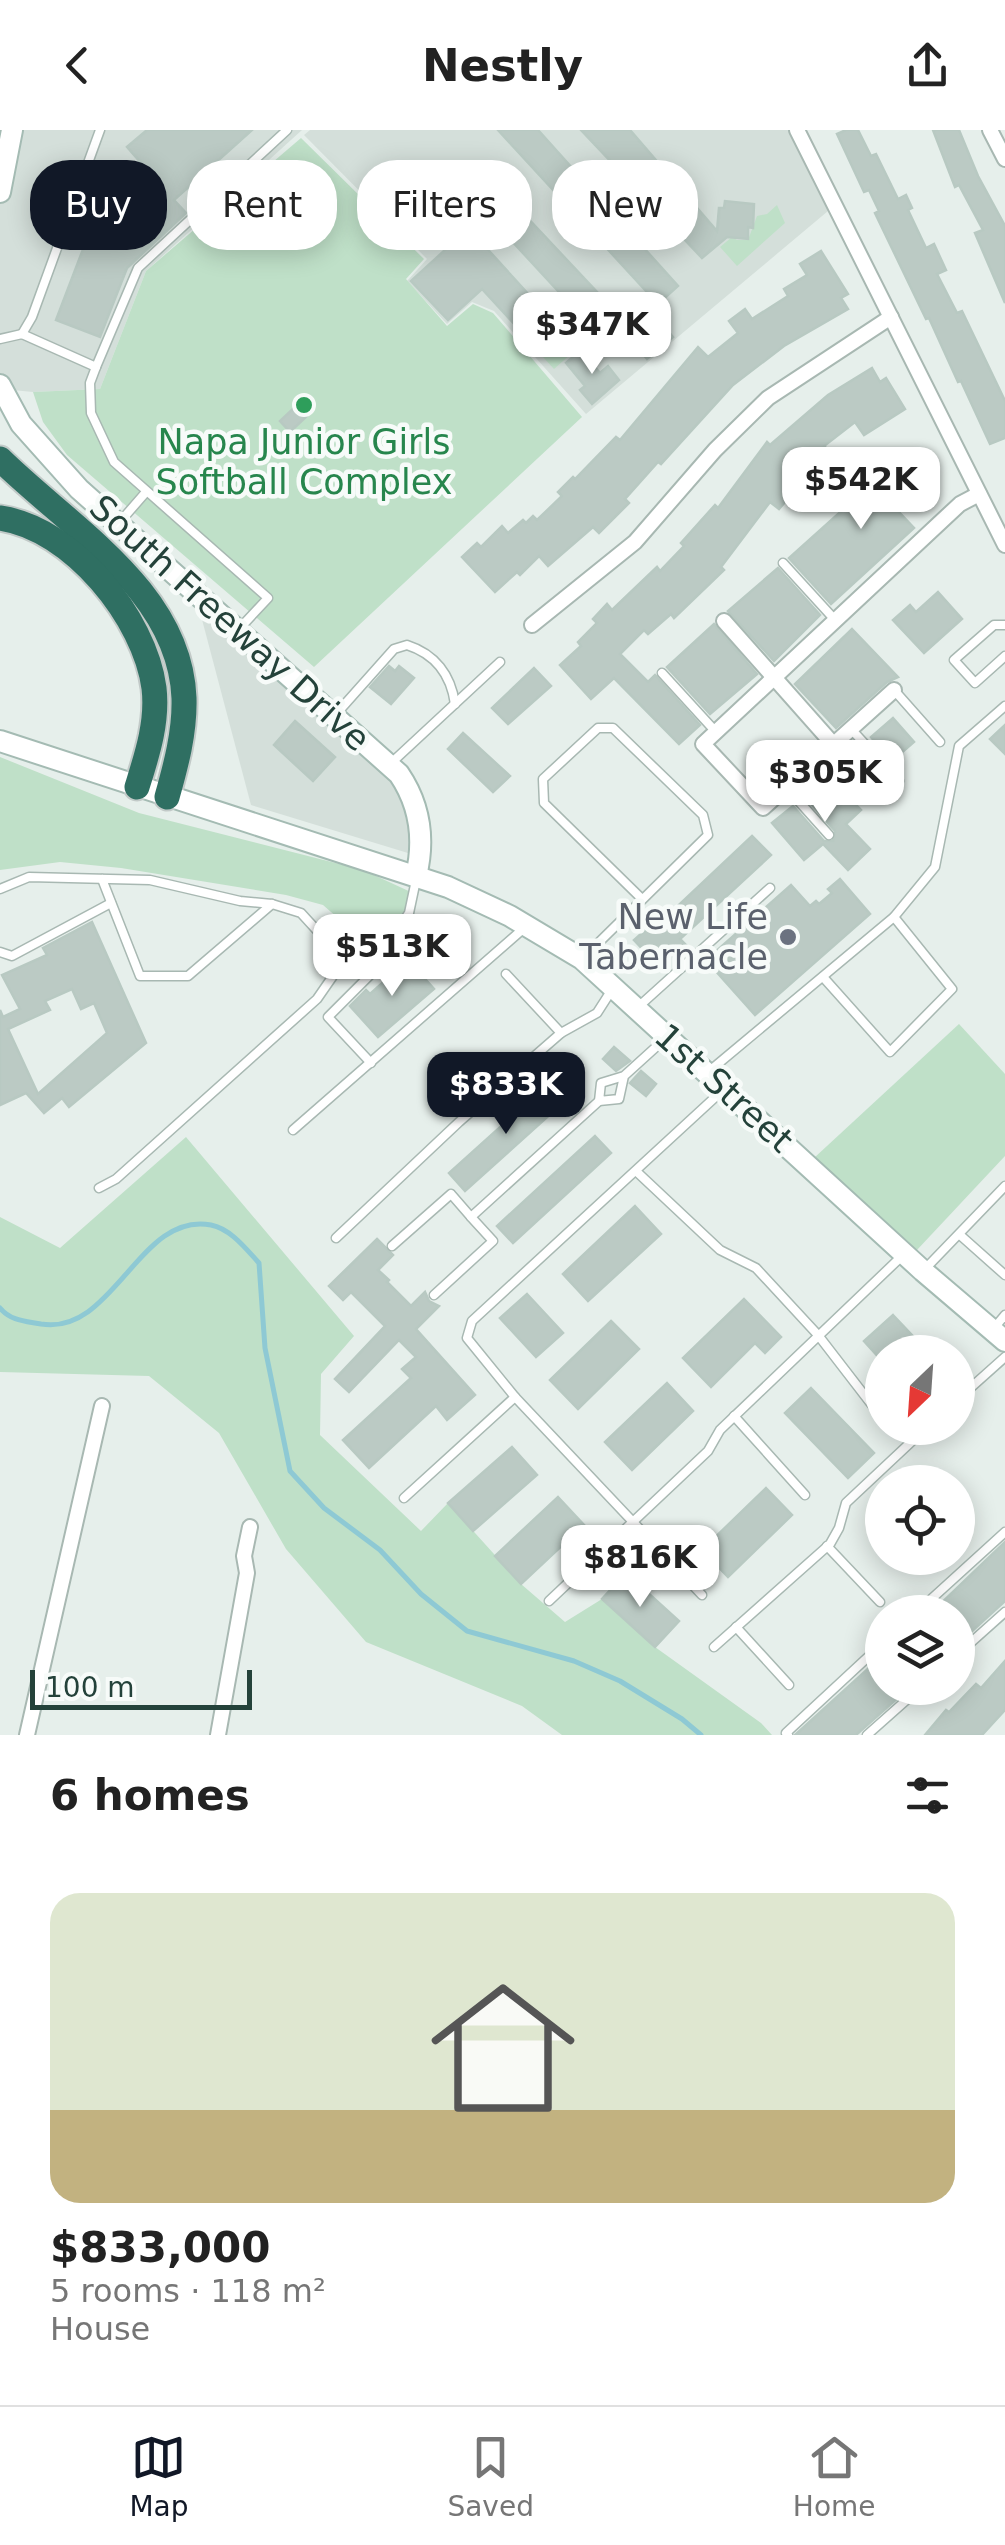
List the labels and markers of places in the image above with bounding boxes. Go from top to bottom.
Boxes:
pin: $347K [522,292,662,377]
marker: Napa Junior Girls Softball Complex [293,394,315,416]
place label: Napa Junior Girls Softball Complex [156,422,452,502]
pin: $542K [791,447,931,532]
pin: $305K [755,740,895,825]
place label: New Life Tabernacle [578,897,768,977]
pin: $513K [322,914,462,999]
marker: New Life Tabernacle [777,926,799,948]
pin: $833K [436,1052,576,1137]
pin: $816K [570,1525,710,1610]

